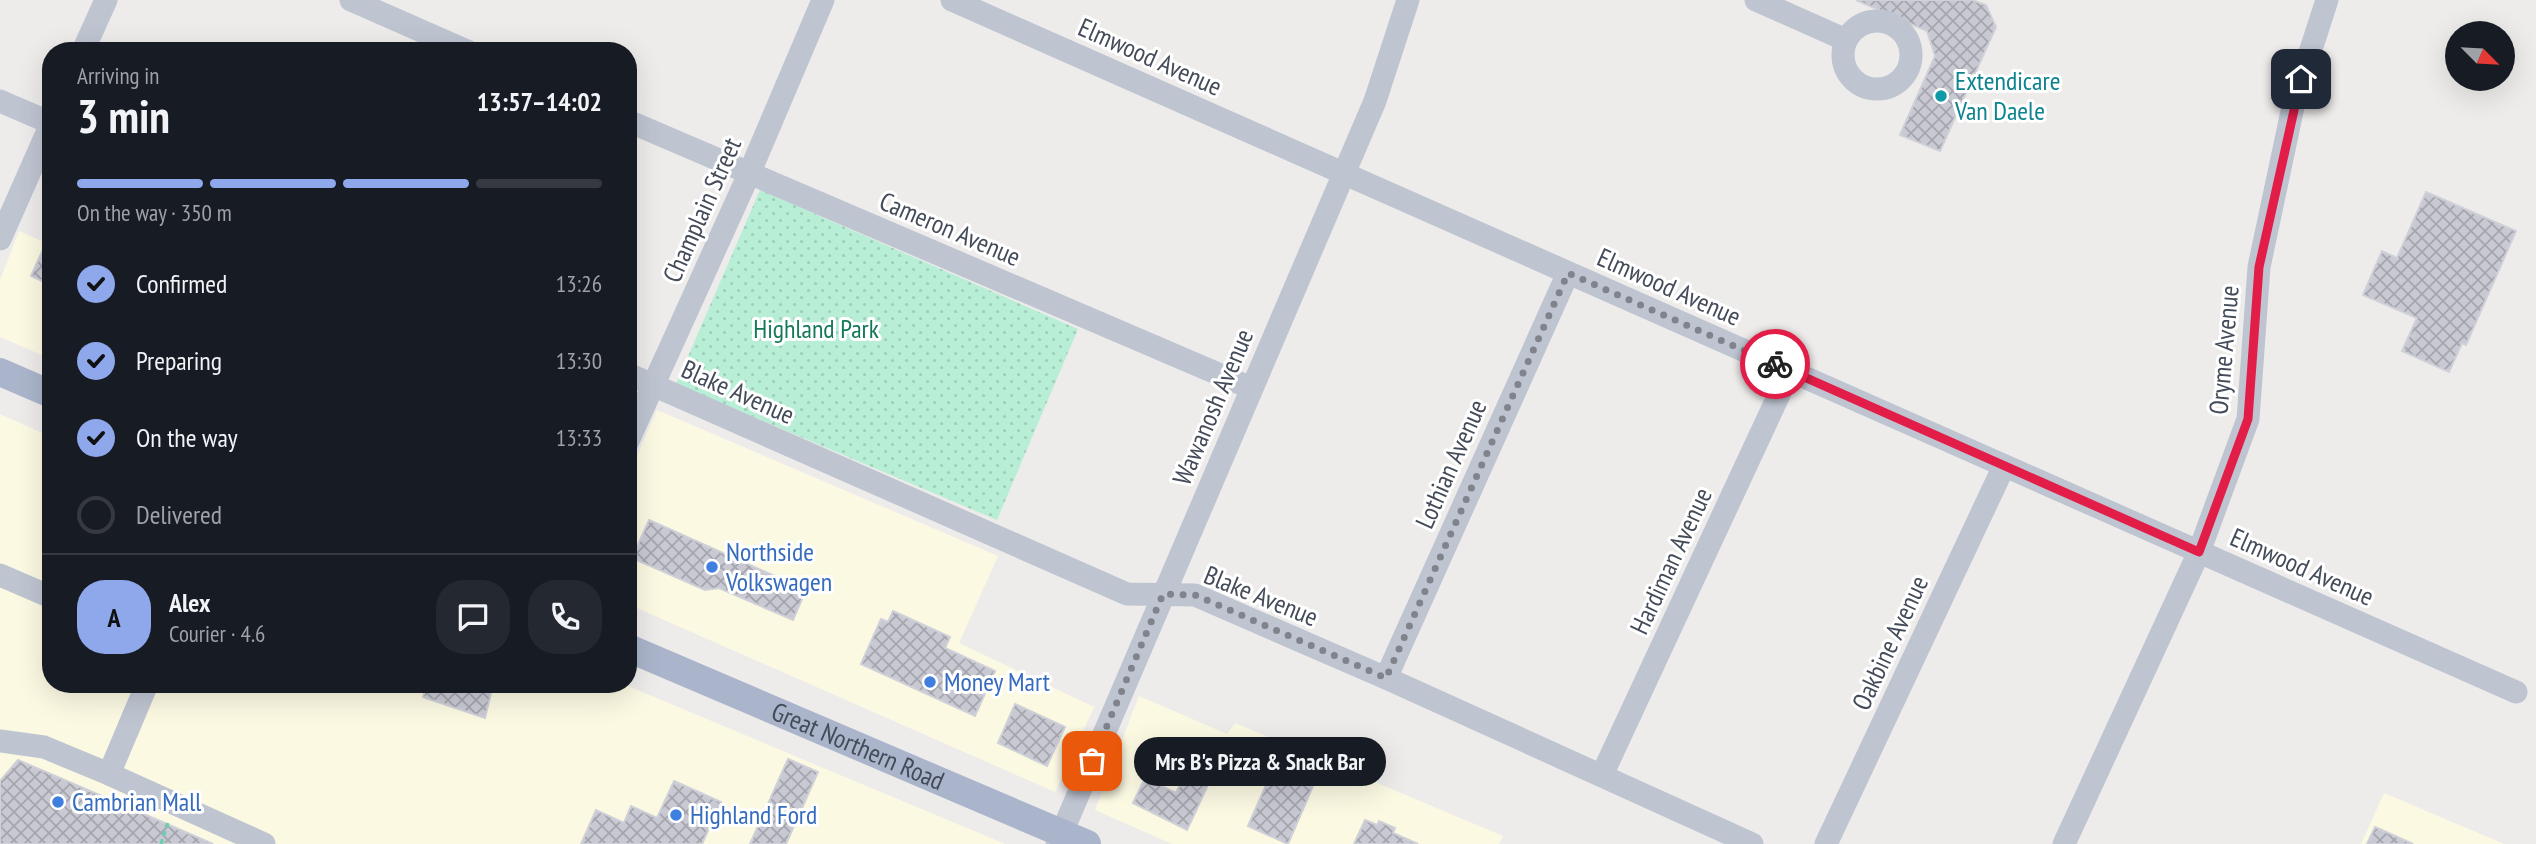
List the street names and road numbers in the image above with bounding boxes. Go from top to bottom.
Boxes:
street label: Elmwood Avenue [1073,10,1227,103]
street label: Champlain Street [655,132,748,287]
street label: Cameron Avenue [875,184,1026,273]
street label: Elmwood Avenue [1592,240,1746,333]
street label: Oryme Avenue [2201,284,2246,416]
street label: Wawanosh Avenue [1165,324,1260,490]
street label: Blake Avenue [677,352,800,431]
street label: Lothian Avenue [1408,394,1494,533]
street label: Hardiman Avenue [1622,482,1719,639]
street label: Elmwood Avenue [2225,520,2379,613]
street label: Blake Avenue [1199,558,1323,633]
street label: Oakbine Avenue [1844,570,1935,715]
street label: Great Northern Road [767,694,949,797]

